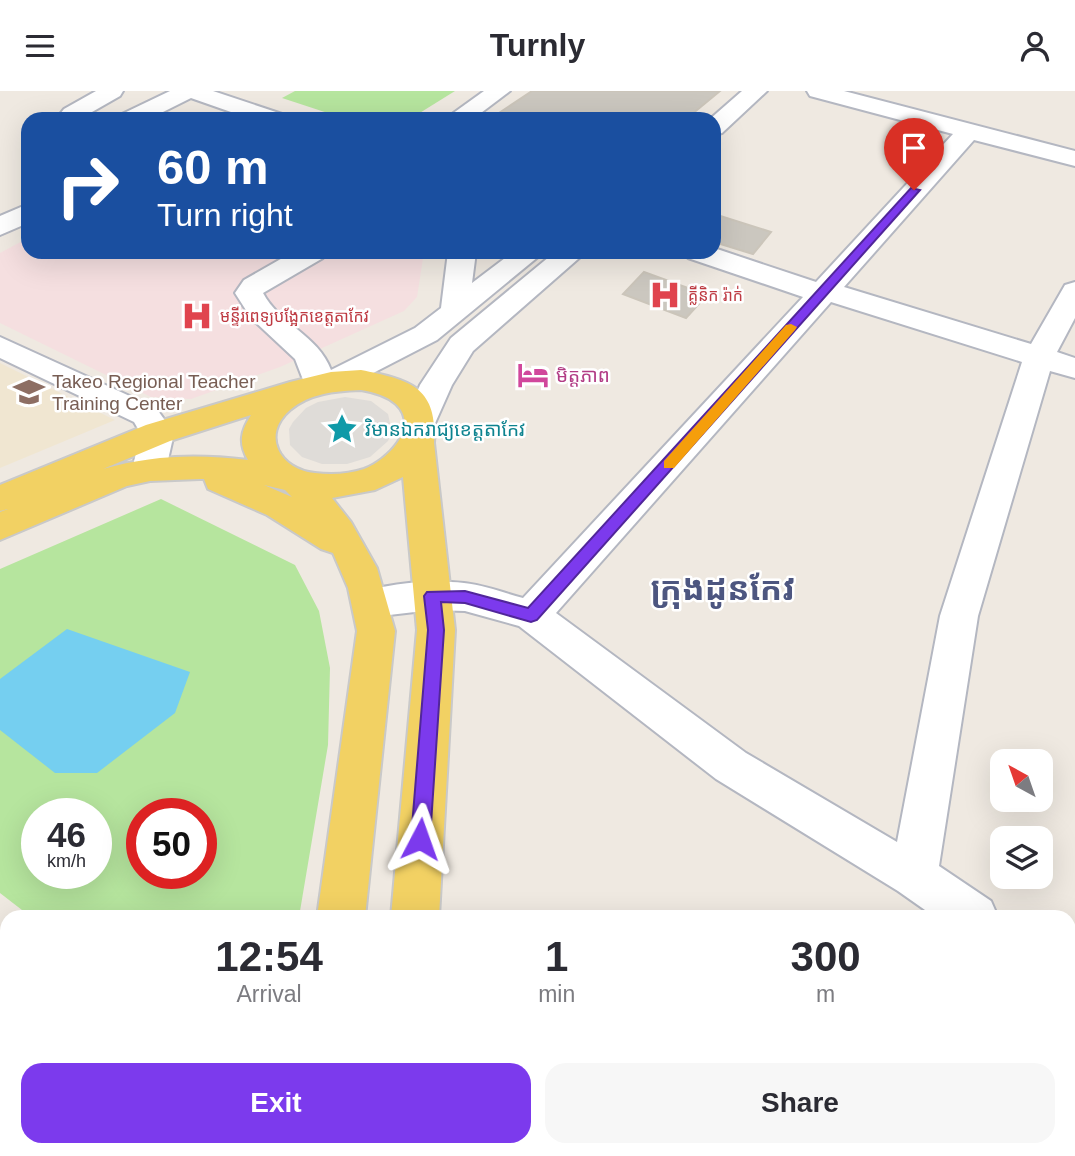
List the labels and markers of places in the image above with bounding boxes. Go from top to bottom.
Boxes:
pin [884,118,944,190]
hospital icon: គ្លីនិក រ៉ាក់ [648,278,682,312]
place label: គ្លីនិក រ៉ាក់ [688,285,743,305]
hospital icon: មន្ទីរពេទ្យបង្អែកខេត្តតាកែវ [180,299,214,333]
place label: មន្ទីរពេទ្យបង្អែកខេត្តតាកែវ [220,306,369,326]
hotel icon: មិត្តភាព [516,358,550,392]
place label: មិត្តភាព [556,365,610,387]
place label: Takeo Regional Teacher Training Center [52,371,256,414]
school or university icon: Takeo Regional Teacher Training Center [12,375,46,409]
place icon: វិមានឯករាជ្យខេត្តតាកែវ [325,412,359,446]
place label: វិមានឯករាជ្យខេត្តតាកែវ [364,418,525,441]

